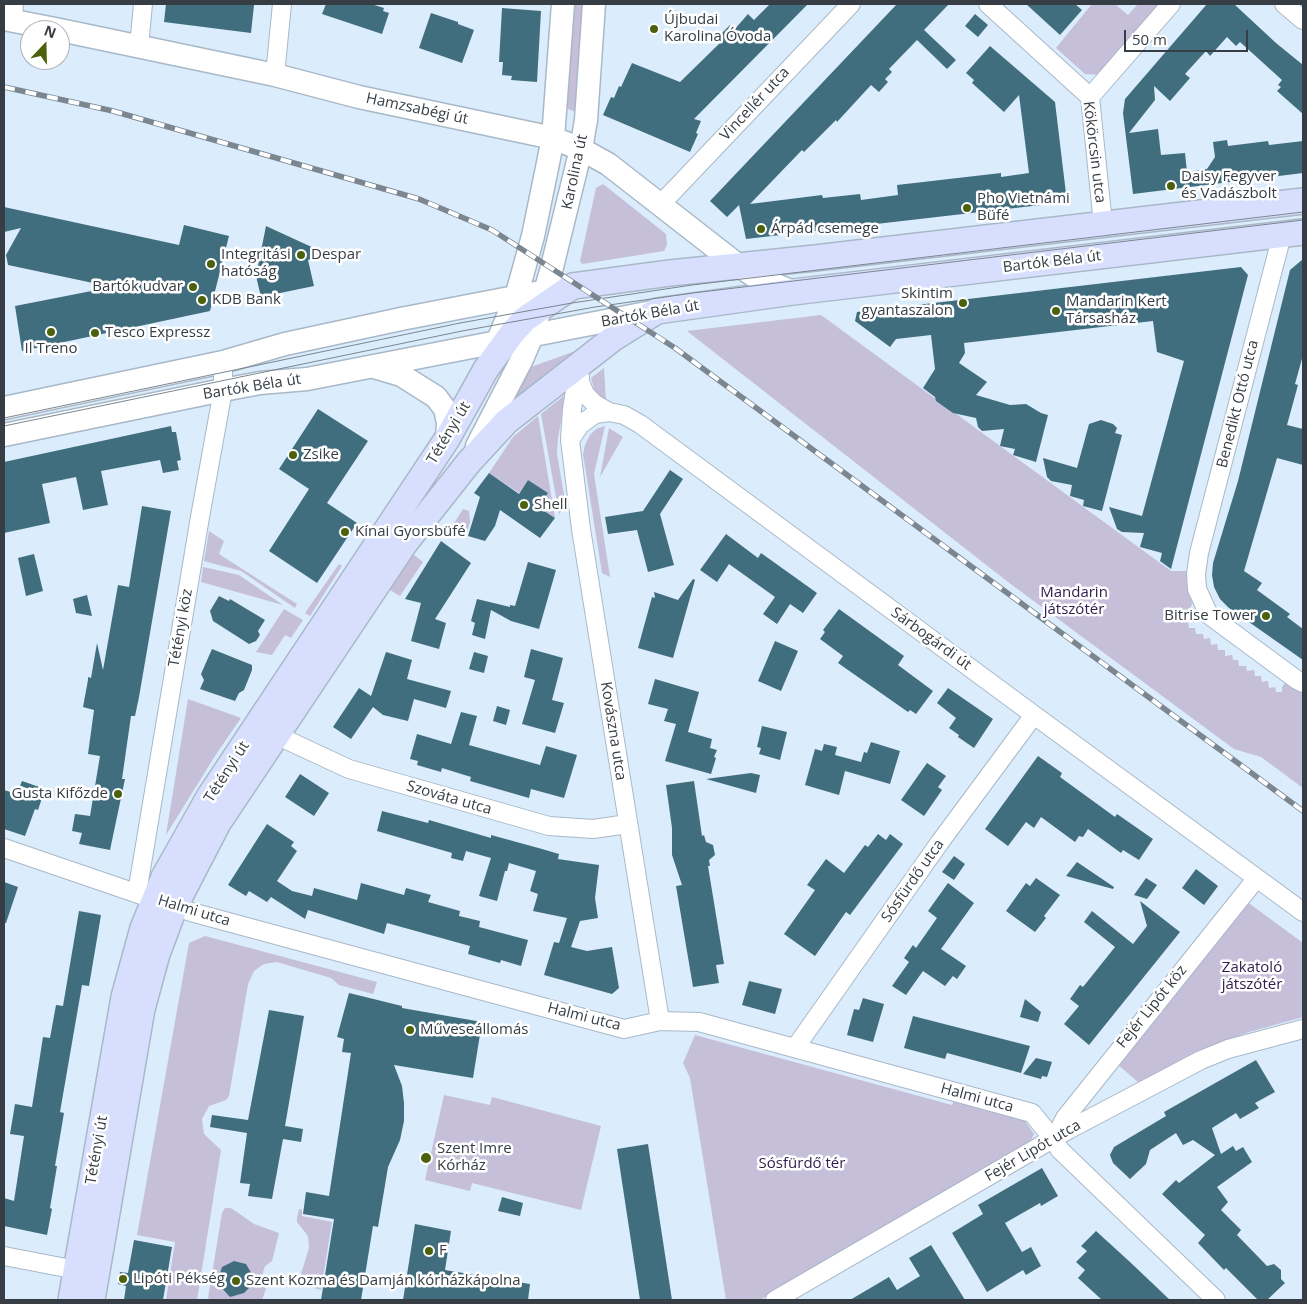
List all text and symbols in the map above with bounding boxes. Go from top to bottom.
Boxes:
place label: Újbudai Karolina Óvoda [664,11,771,46]
north arrow [20,20,70,70]
scale bar [1127,20,1251,52]
text: N [41,21,59,42]
marker: Újbudai Karolina Óvoda [648,23,660,35]
text: 50 m [1132,29,1167,49]
street label: Vincellér utca [716,64,794,144]
street label: Hamzsabégi út [364,89,470,129]
street label: Kökörcsin utca [1079,100,1109,204]
street label: Karolina út [558,133,592,211]
place label: Daisy Fegyver és Vadászbolt [1181,168,1277,203]
marker: Daisy Fegyver és Vadászbolt [1165,180,1177,192]
place label: Pho Vietnámi Büfé [977,190,1070,225]
marker: Pho Vietnámi Büfé [961,202,973,214]
place label: Árpád csemege [771,220,879,238]
marker: Árpád csemege [755,223,767,235]
place label: Integritási hatóság [221,246,291,281]
place label: Despar [311,246,361,264]
street label: Bartók Béla út [1002,247,1102,277]
marker: Despar [295,249,307,261]
marker: Integritási hatóság [205,258,217,270]
place label: Bartók udvar [92,278,183,296]
marker: Bartók udvar [187,281,199,293]
place label: Skintim gyantaszalon [862,285,953,320]
place label: KDB Bank [212,291,281,309]
place label: Mandarin Kert Társasház [1066,293,1167,328]
marker: KDB Bank [196,294,208,306]
street label: Bartók Béla út [600,297,700,331]
marker: Skintim gyantaszalon [957,297,969,309]
marker: Mandarin Kert Társasház [1050,305,1062,317]
place label: Tesco Expressz [105,324,210,342]
marker: Il Treno [45,326,57,338]
marker: Tesco Expressz [89,327,101,339]
street label: Benedikt Ottó utca [1213,338,1263,470]
place label: Il Treno [25,340,77,358]
street label: Bartók Béla út [202,370,302,404]
street label: Tétényi út [423,399,475,467]
place label: Zsike [303,446,339,464]
marker: Zsike [287,449,299,461]
place label: Shell [534,496,567,514]
marker: Shell [518,499,530,511]
place label: Kínai Gyorsbüfé [355,523,466,541]
marker: Kínai Gyorsbüfé [339,526,351,538]
park label: Mandarin játszótér [1040,584,1108,619]
street label: Tétényi köz [165,588,197,668]
street label: Sárbogárdi út [887,604,975,674]
place label: Bitrise Tower [1164,607,1256,625]
marker: Bitrise Tower [1260,610,1272,622]
street label: Kovászna utca [596,680,630,782]
street label: Tétényi út [201,738,253,806]
street label: Szováta utca [404,777,494,819]
place label: Gusta Kifőzde [11,785,108,803]
marker: Gusta Kifőzde [112,788,124,800]
street label: Sósfürdő utca [878,836,948,926]
street label: Halmi utca [156,891,232,931]
park label: Zakatoló játszótér [1222,959,1282,994]
street label: Fejér Lipót köz [1113,962,1191,1052]
street label: Halmi utca [546,999,622,1035]
place label: Műveseállomás [420,1021,528,1039]
marker: Műveseállomás [404,1024,416,1036]
street label: Halmi utca [939,1080,1015,1116]
street label: Tétényi út [82,1114,112,1186]
street label: Fejér Lipót utca [982,1116,1084,1186]
place label: Szent Imre Kórház [437,1140,512,1175]
marker: Szent Imre Kórház [419,1151,433,1165]
park label: Sósfürdő tér [759,1155,845,1173]
place label: F [439,1242,447,1260]
marker: F [423,1245,435,1257]
place label: Lipóti Pékség [133,1270,225,1288]
place label: Szent Kozma és Damján kórházkápolna [246,1272,521,1290]
marker: Lipóti Pékség [117,1273,129,1285]
marker: Szent Kozma és Damján kórházkápolna [230,1275,242,1287]

